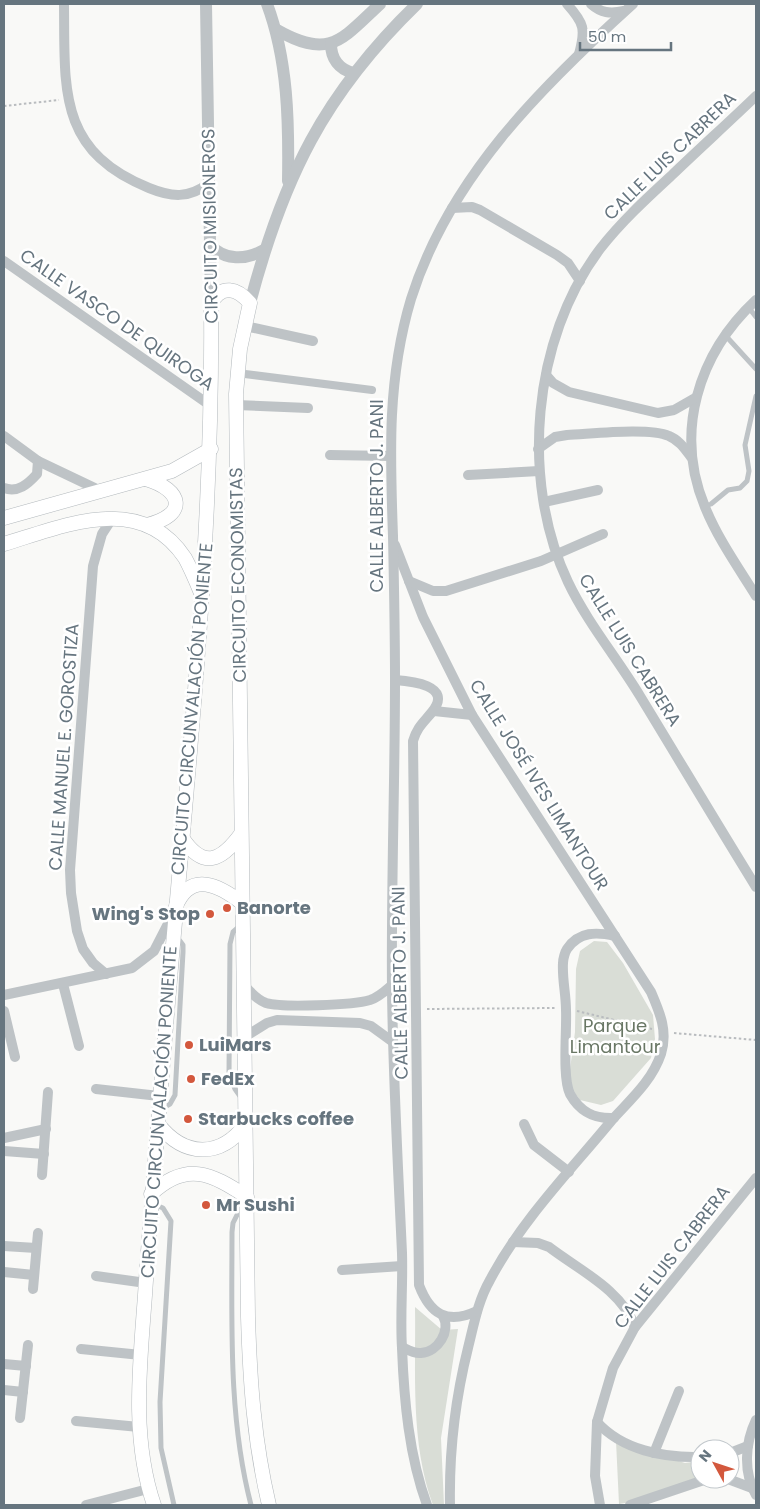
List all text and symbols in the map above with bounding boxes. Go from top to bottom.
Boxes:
scale bar [580,20,671,52]
text: 50 m [588,26,626,47]
street label: CALLE LUIS CABRERA [598,86,742,226]
street label: CIRCUITO MISIONEROS [195,128,224,324]
street label: CALLE VASCO DE QUIROGA [15,243,220,396]
street label: CALLE ALBERTO J. PANI [364,399,389,593]
street label: CIRCUITO ECONOMISTAS [223,467,252,683]
street label: CIRCUITO CIRCUNVALACIÓN PONIENTE [165,542,218,876]
street label: CALLE LUIS CABRERA [573,569,688,731]
street label: CALLE MANUEL E. GOROSTIZA [42,623,85,871]
street label: CALLE JOSÉ IVES LIMANTOUR [464,674,615,895]
street label: CALLE ALBERTO J. PANI [385,886,414,1080]
place label: Banorte [237,895,311,920]
place label: Wing's Stop [91,901,200,926]
marker: Banorte [221,902,233,914]
marker: Wing's Stop [204,908,216,920]
street label: CIRCUITO CIRCUNVALACIÓN PONIENTE [134,945,183,1279]
park label: Parque Limantour [570,1013,661,1059]
place label: LuiMars [199,1032,272,1057]
marker: LuiMars [183,1039,195,1051]
place label: FedEx [201,1066,255,1091]
marker: FedEx [185,1073,197,1085]
place label: Starbucks coffee [198,1106,354,1131]
marker: Starbucks coffee [182,1113,194,1125]
street label: CALLE LUIS CABRERA [608,1180,736,1334]
place label: Mr Sushi [216,1192,295,1217]
marker: Mr Sushi [200,1199,212,1211]
north arrow [690,1439,740,1489]
text: N [694,1445,716,1466]

